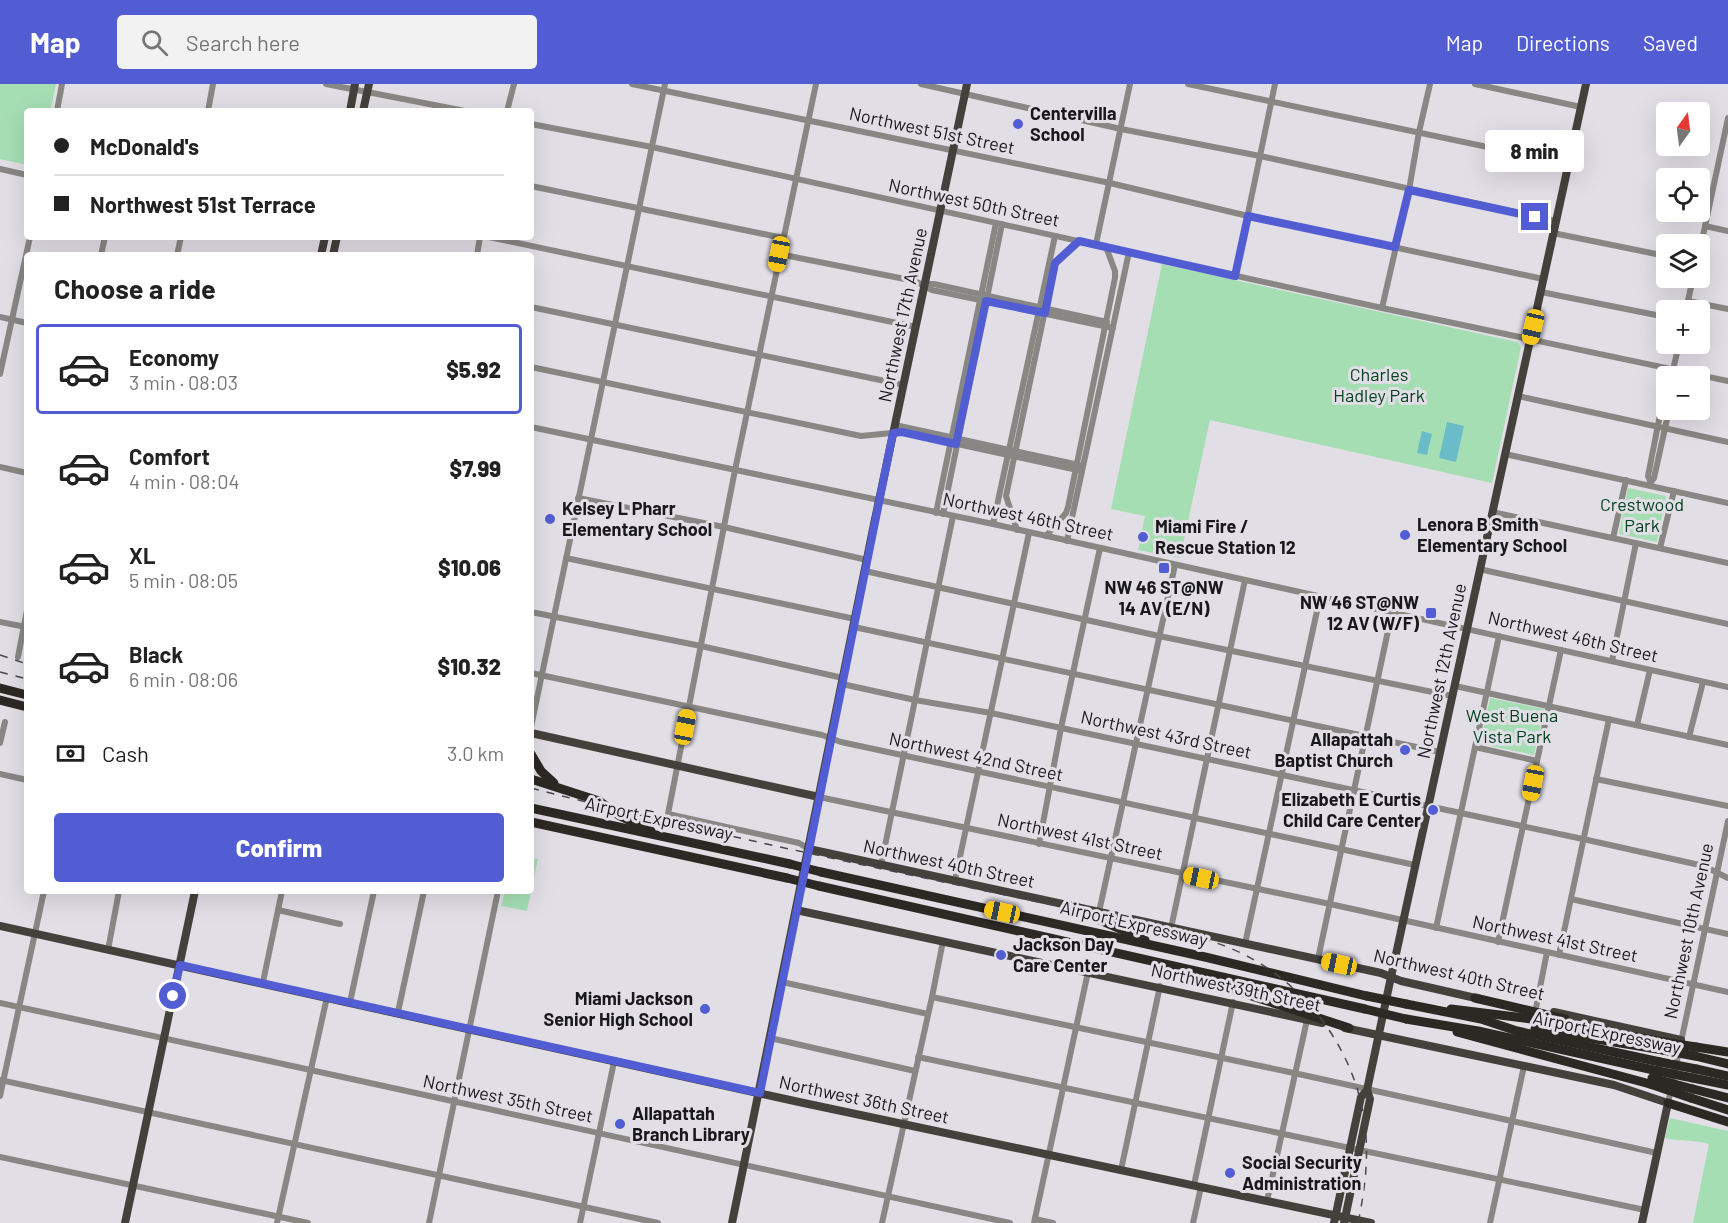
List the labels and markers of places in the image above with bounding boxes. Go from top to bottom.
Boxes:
place label: Centervilla School [1030,102,1116,145]
marker: Centervilla School [1011,117,1025,131]
place label: Kelsey L Pharr Elementary School [562,497,712,540]
marker: Kelsey L Pharr Elementary School [543,512,557,526]
place label: Lenora B Smith Elementary School [1417,513,1567,556]
place label: Miami Fire / Rescue Station 12 [1155,515,1296,558]
marker: Lenora B Smith Elementary School [1398,528,1412,542]
marker: Miami Fire / Rescue Station 12 [1136,530,1150,544]
marker: NW 46 ST@NW 14 AV (E/N) [1157,561,1171,575]
place label: NW 46 ST@NW 14 AV (E/N) [1104,576,1224,619]
place label: NW 46 ST@NW 12 AV (W/F) [1300,591,1420,634]
marker: NW 46 ST@NW 12 AV (W/F) [1424,606,1438,620]
place label: Allapattah Baptist Church [1275,728,1393,771]
marker: Allapattah Baptist Church [1398,743,1412,757]
place label: Elizabeth E Curtis Child Care Center [1281,788,1421,831]
marker: Elizabeth E Curtis Child Care Center [1426,803,1440,817]
place label: Jackson Day Care Center [1013,933,1114,976]
marker: Jackson Day Care Center [994,948,1008,962]
place label: Miami Jackson Senior High School [544,987,693,1030]
marker: Miami Jackson Senior High School [698,1002,712,1016]
place label: Allapattah Branch Library [632,1102,750,1145]
marker: Allapattah Branch Library [613,1117,627,1131]
place label: Social Security Administration [1242,1151,1362,1194]
marker: Social Security Administration [1223,1166,1237,1180]

